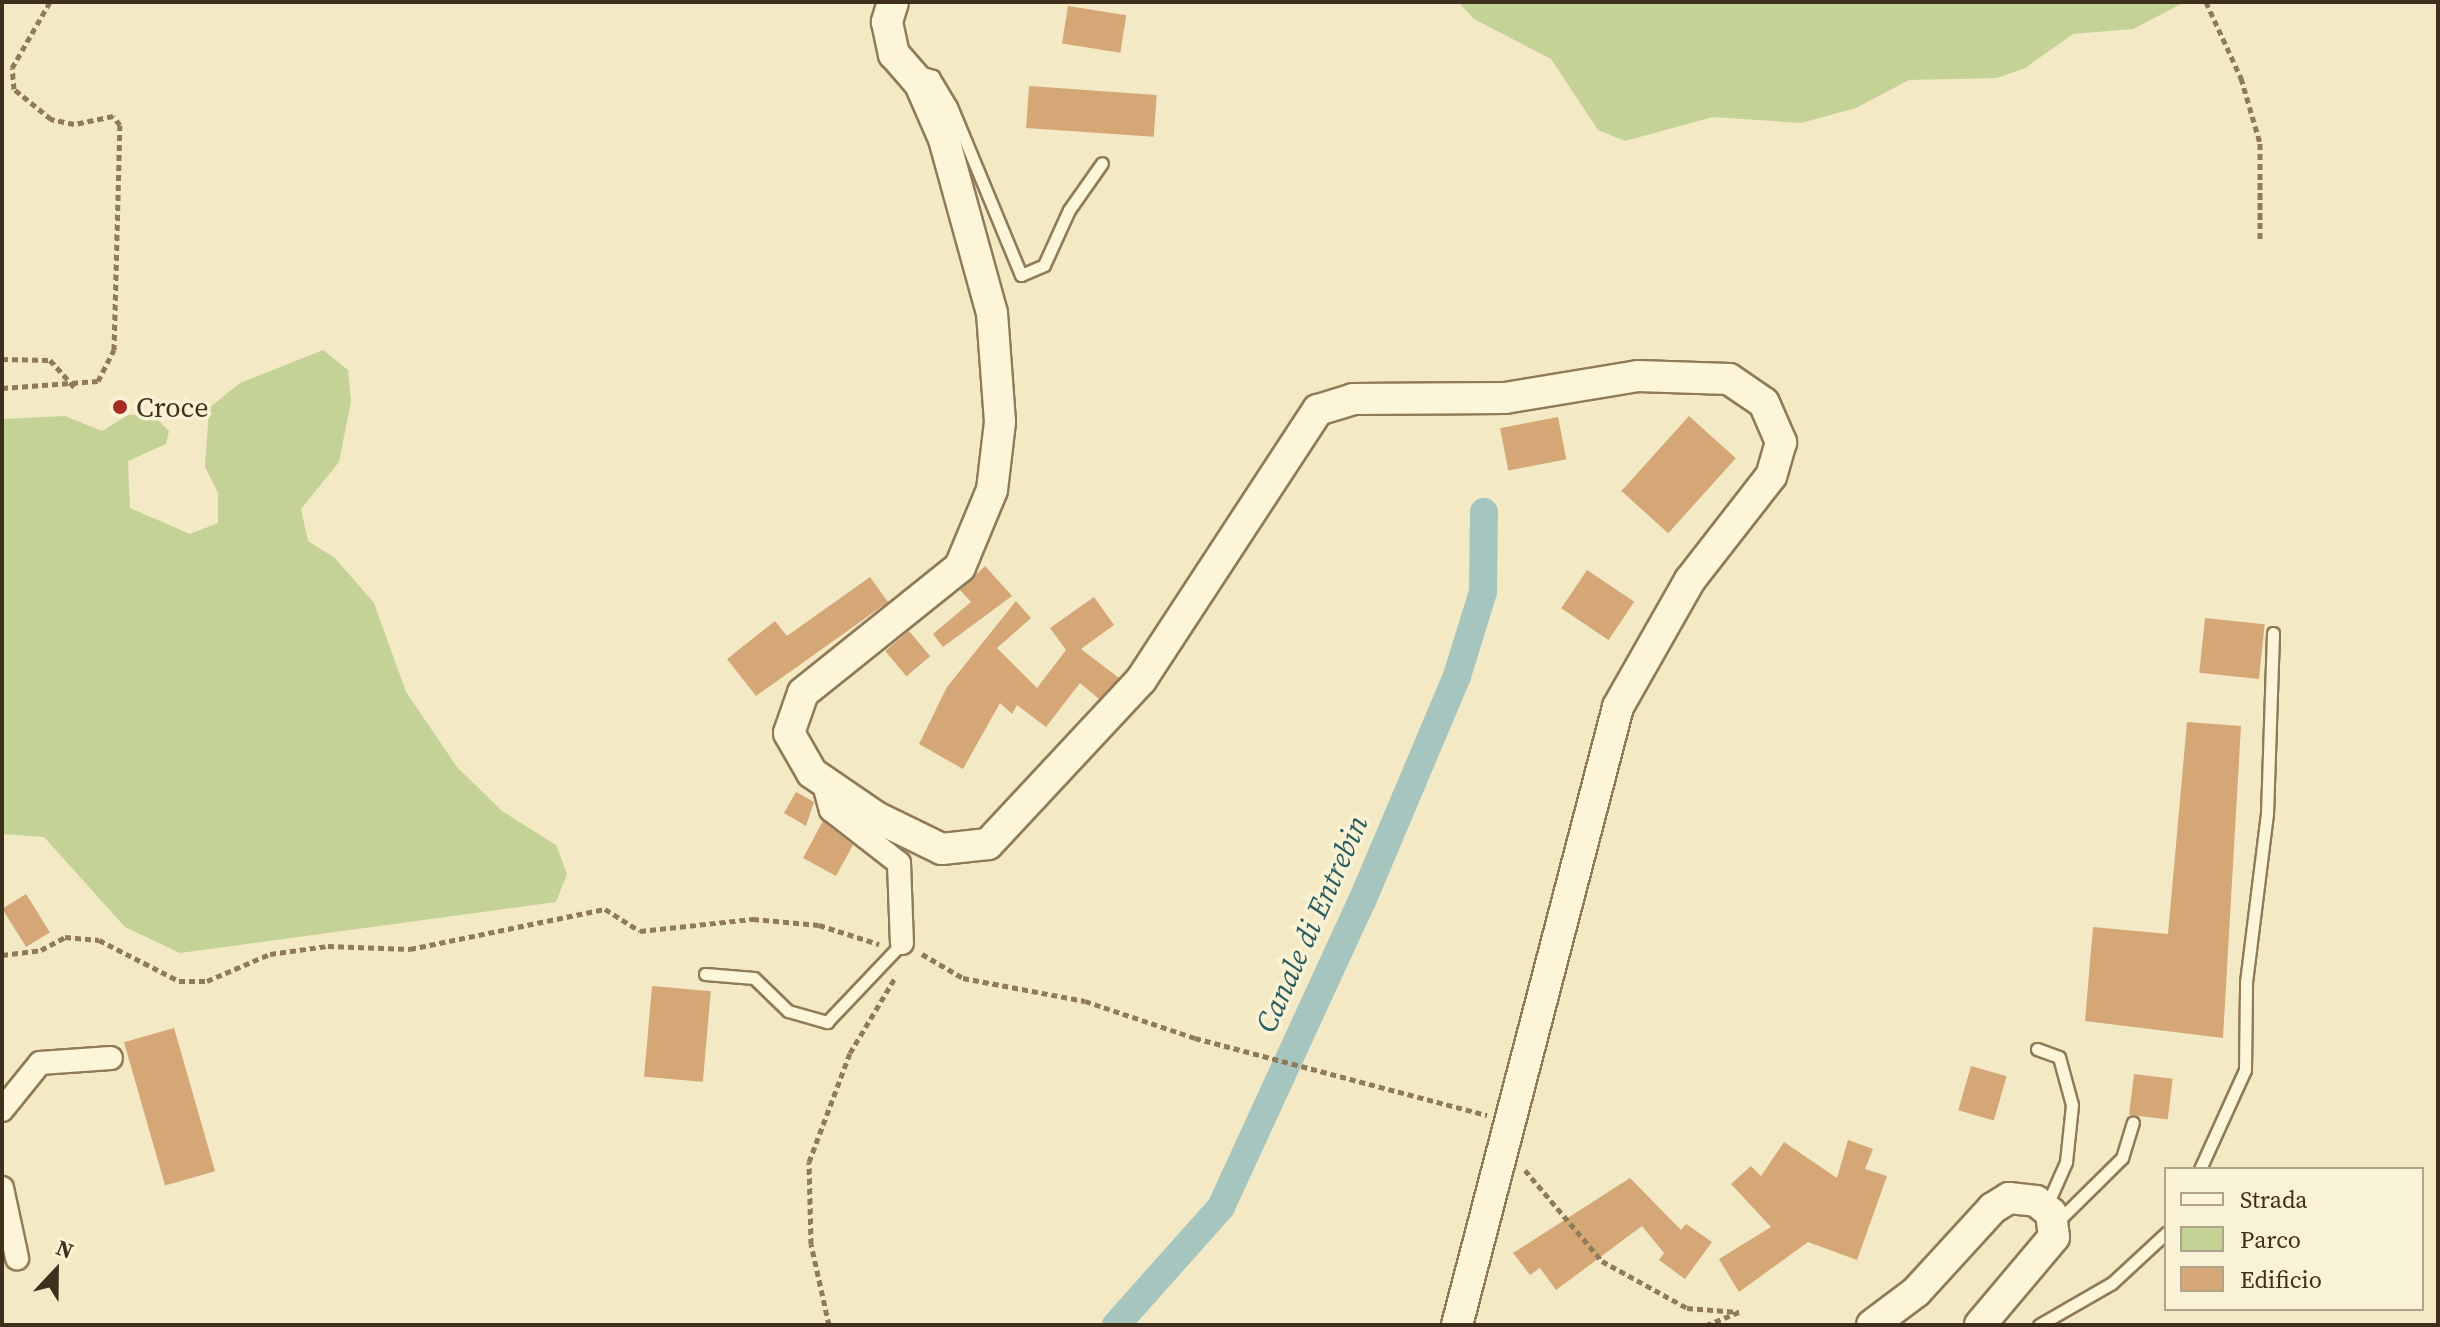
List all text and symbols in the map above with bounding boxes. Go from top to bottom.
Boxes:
place label: Croce [136,390,209,424]
marker: Croce [111,398,129,416]
water label: Canale di Entrebin [1248,810,1376,1038]
legend [2164,1167,2424,1311]
text: Strada [2240,1183,2308,1216]
text: Parco [2240,1223,2301,1256]
north arrow [16,1231,96,1311]
text: N [52,1232,78,1266]
text: Edificio [2240,1263,2322,1296]

